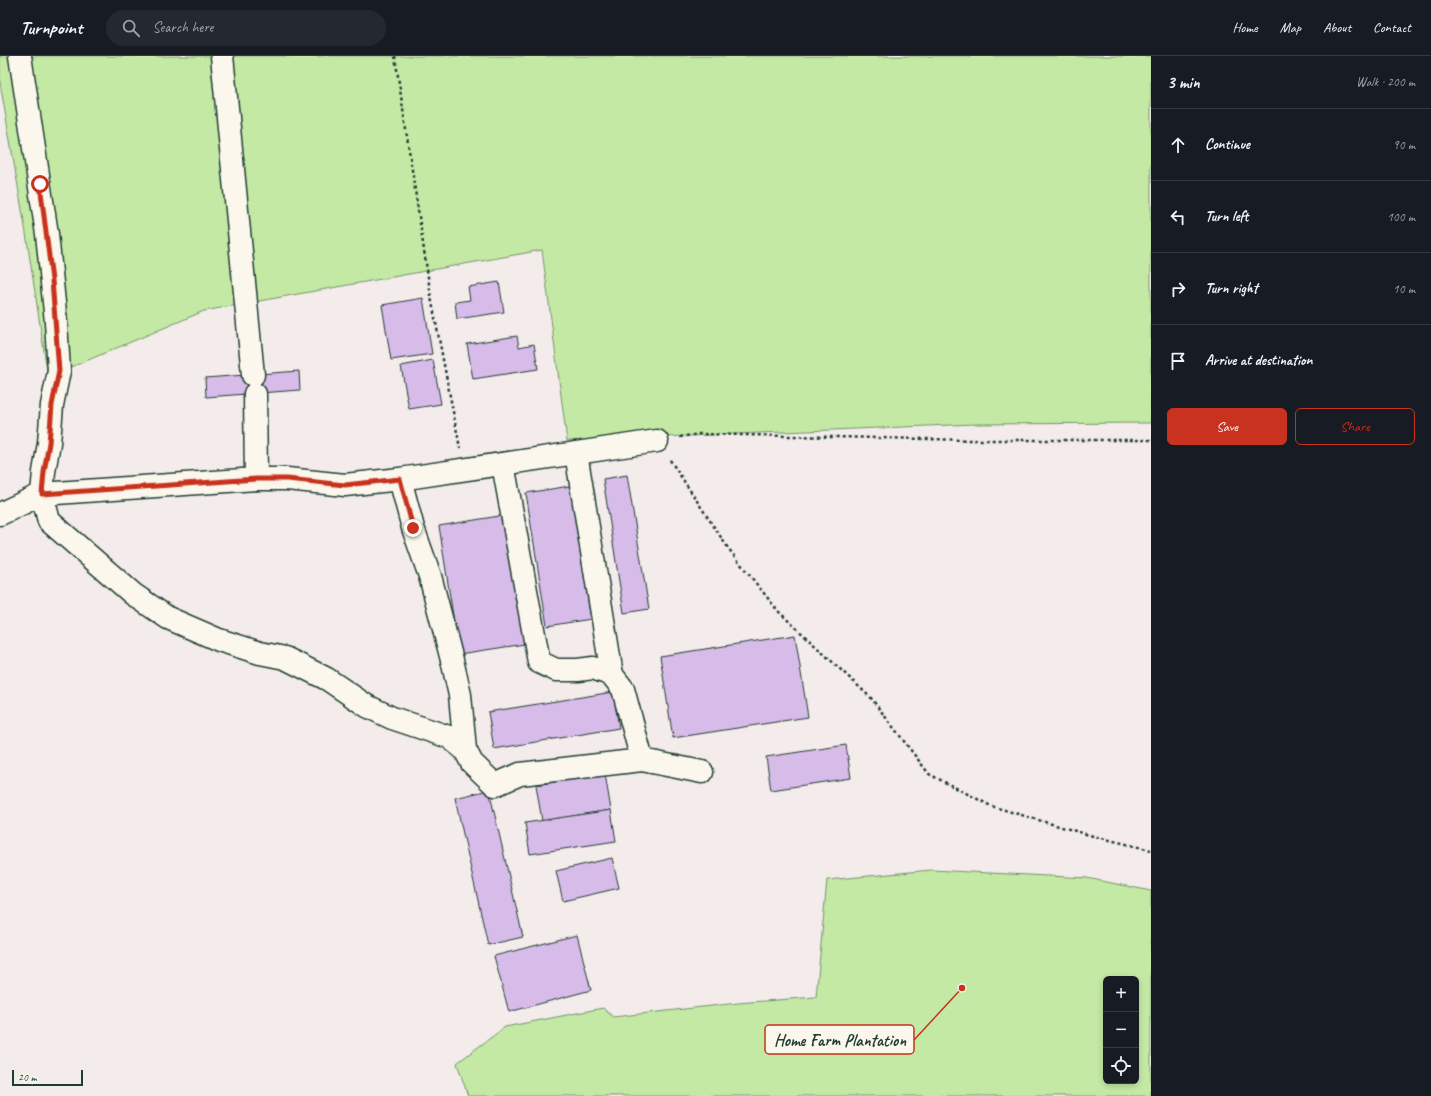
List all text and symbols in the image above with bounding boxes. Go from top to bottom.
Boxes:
search box [106,10,386,46]
text: Turnpoint [20,16,82,40]
icon: search [120,17,142,39]
text: Search here [152,18,214,37]
text: Home [1232,19,1258,36]
text: Map [1280,19,1301,36]
text: About [1323,19,1351,36]
text: Contact [1373,19,1411,36]
text: 3 min [1167,72,1200,93]
text: Walk · 200 m [1356,74,1415,90]
icon: ahead [1167,134,1189,156]
text: Continue [1205,135,1250,154]
text: 90 m [1393,137,1415,153]
route start [31,175,49,193]
icon: left [1167,206,1189,228]
text: Turn left [1205,207,1248,226]
text: 100 m [1387,209,1415,225]
icon: right [1167,278,1189,300]
text: Turn right [1205,279,1258,298]
text: 10 m [1393,281,1415,297]
icon: arrive [1167,350,1189,372]
text: Arrive at destination [1205,351,1312,370]
button: Save [1167,408,1287,445]
button: Share [1295,408,1415,445]
route end [404,519,422,537]
map controls [1103,976,1139,1084]
button: + [1103,976,1139,1012]
button: − [1103,1012,1139,1048]
callout: Home Farm Plantation [765,1025,914,1054]
text: Home Farm Plantation [774,1030,907,1051]
button: locate [1103,1048,1139,1084]
scale bar [12,1068,83,1087]
text: 20 m [18,1070,37,1084]

